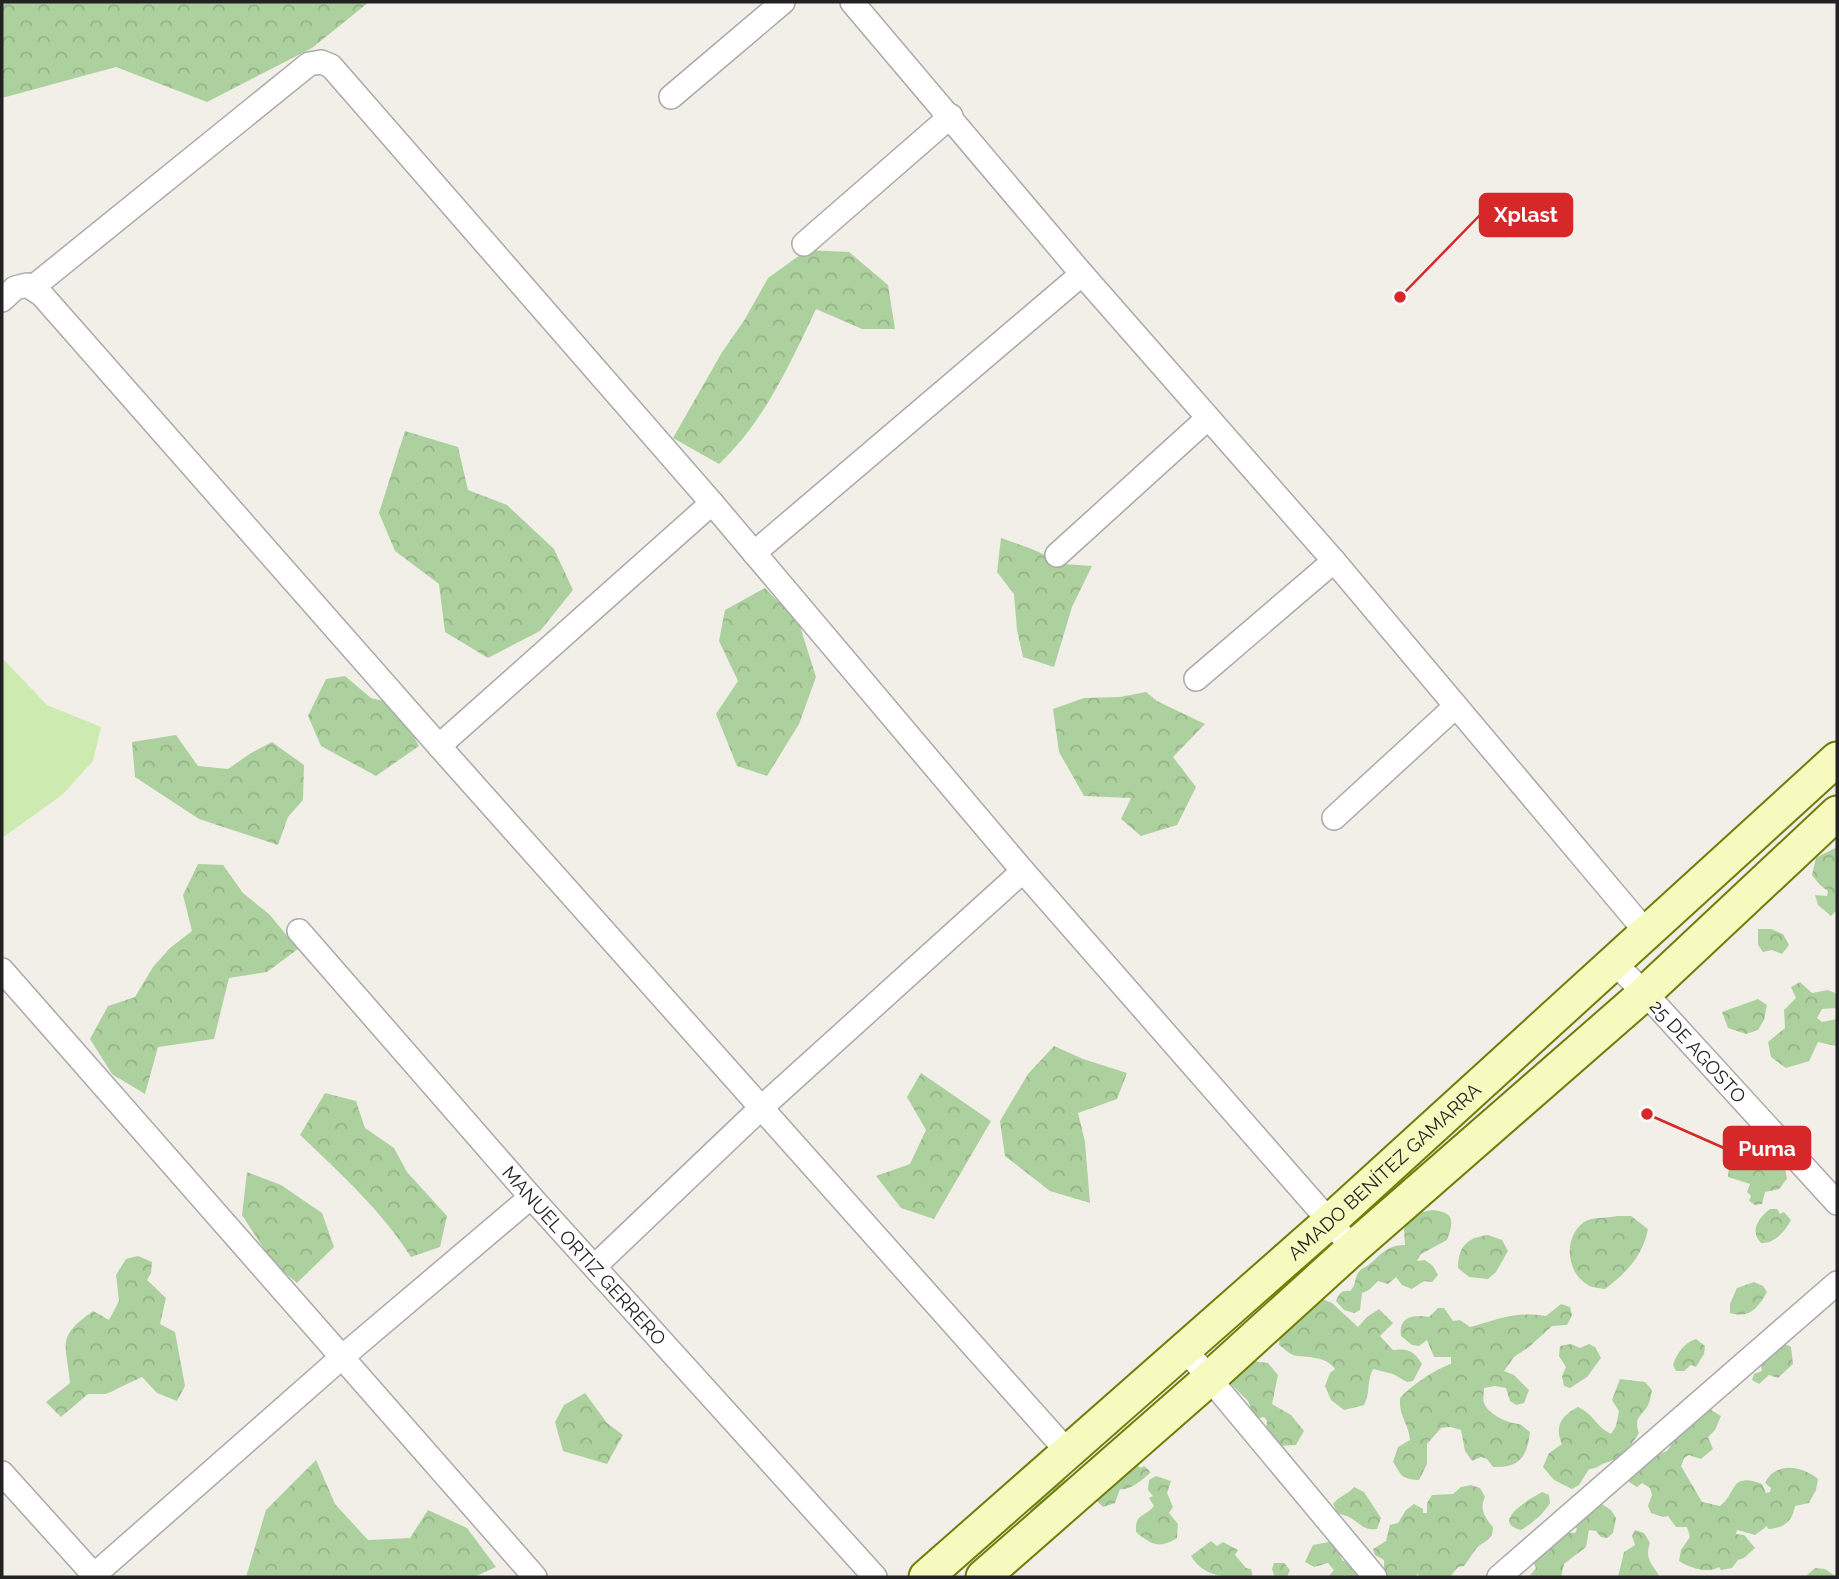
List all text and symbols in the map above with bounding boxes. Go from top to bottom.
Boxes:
callout: Xplast [1480,194,1572,236]
text: Xplast [1493,202,1558,227]
street label: 25 DE AGOSTO [1646,995,1751,1107]
street label: AMADO BENÍTEZ GAMARRA [1283,1078,1485,1264]
callout: Puma [1724,1127,1810,1169]
text: Puma [1738,1136,1796,1161]
street label: MANUEL ORTIZ GERRERO [498,1161,671,1350]

